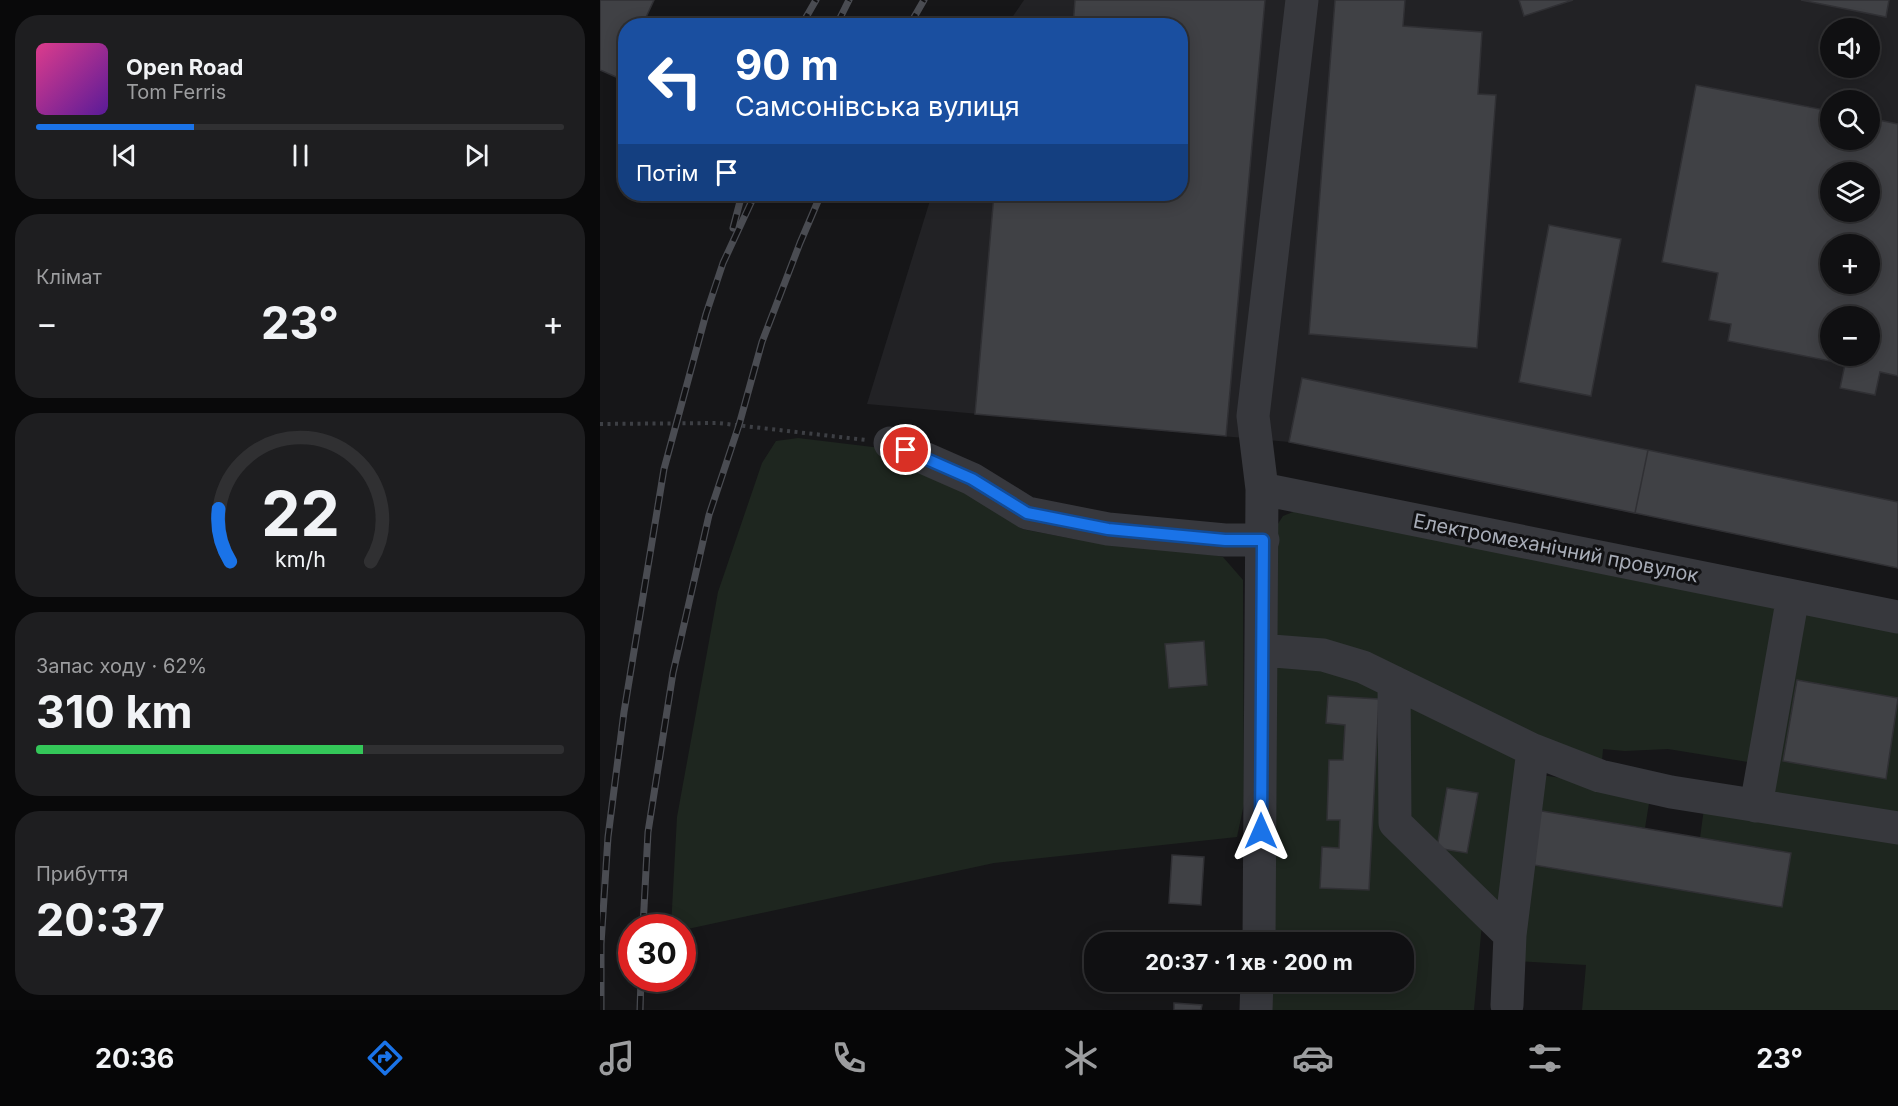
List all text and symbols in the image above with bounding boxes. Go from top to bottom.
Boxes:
map controls [1820,18,1880,366]
button: sound [1820,18,1880,78]
text: 90 m [735,39,839,90]
icon: left [636,42,714,120]
text: Open Road [126,54,243,80]
text: Tom Ferris [126,80,226,104]
text: Самсонівська вулиця [735,90,1020,123]
button: search [1820,90,1880,150]
icon: previous [108,139,141,172]
icon: pause [284,139,317,172]
icon: next [460,139,493,172]
icon: arrive [710,156,743,189]
text: Потім [636,160,698,186]
button: layers [1820,162,1880,222]
button: + [1820,234,1880,294]
text: Клімат [36,265,102,289]
text: 23° [261,295,339,350]
text: − [36,303,58,343]
text: + [542,303,564,343]
button: − [1820,306,1880,366]
pin [880,424,931,475]
icon: arrive [889,433,922,466]
text: 22 [261,476,339,551]
street label: Електромеханічний провулок [1411,509,1701,587]
text: km/h [275,546,325,572]
text: Запас ходу · 62% [36,654,207,678]
text: 310 km [36,684,193,739]
position arrow [1229,799,1293,863]
text: Прибуття [36,862,128,886]
text: 20:37 [36,892,165,947]
speed limit sign: 30 [618,914,696,992]
text: 20:37 · 1 хв · 200 m [1145,949,1353,975]
icon: directions [364,1037,406,1079]
icon: music [596,1037,638,1079]
icon: phone [828,1037,870,1079]
icon: climate [1060,1037,1102,1079]
icon: car [1292,1037,1334,1079]
icon: filters [1524,1037,1566,1079]
text: 20:36 [95,1042,174,1075]
text: 23° [1756,1042,1803,1075]

